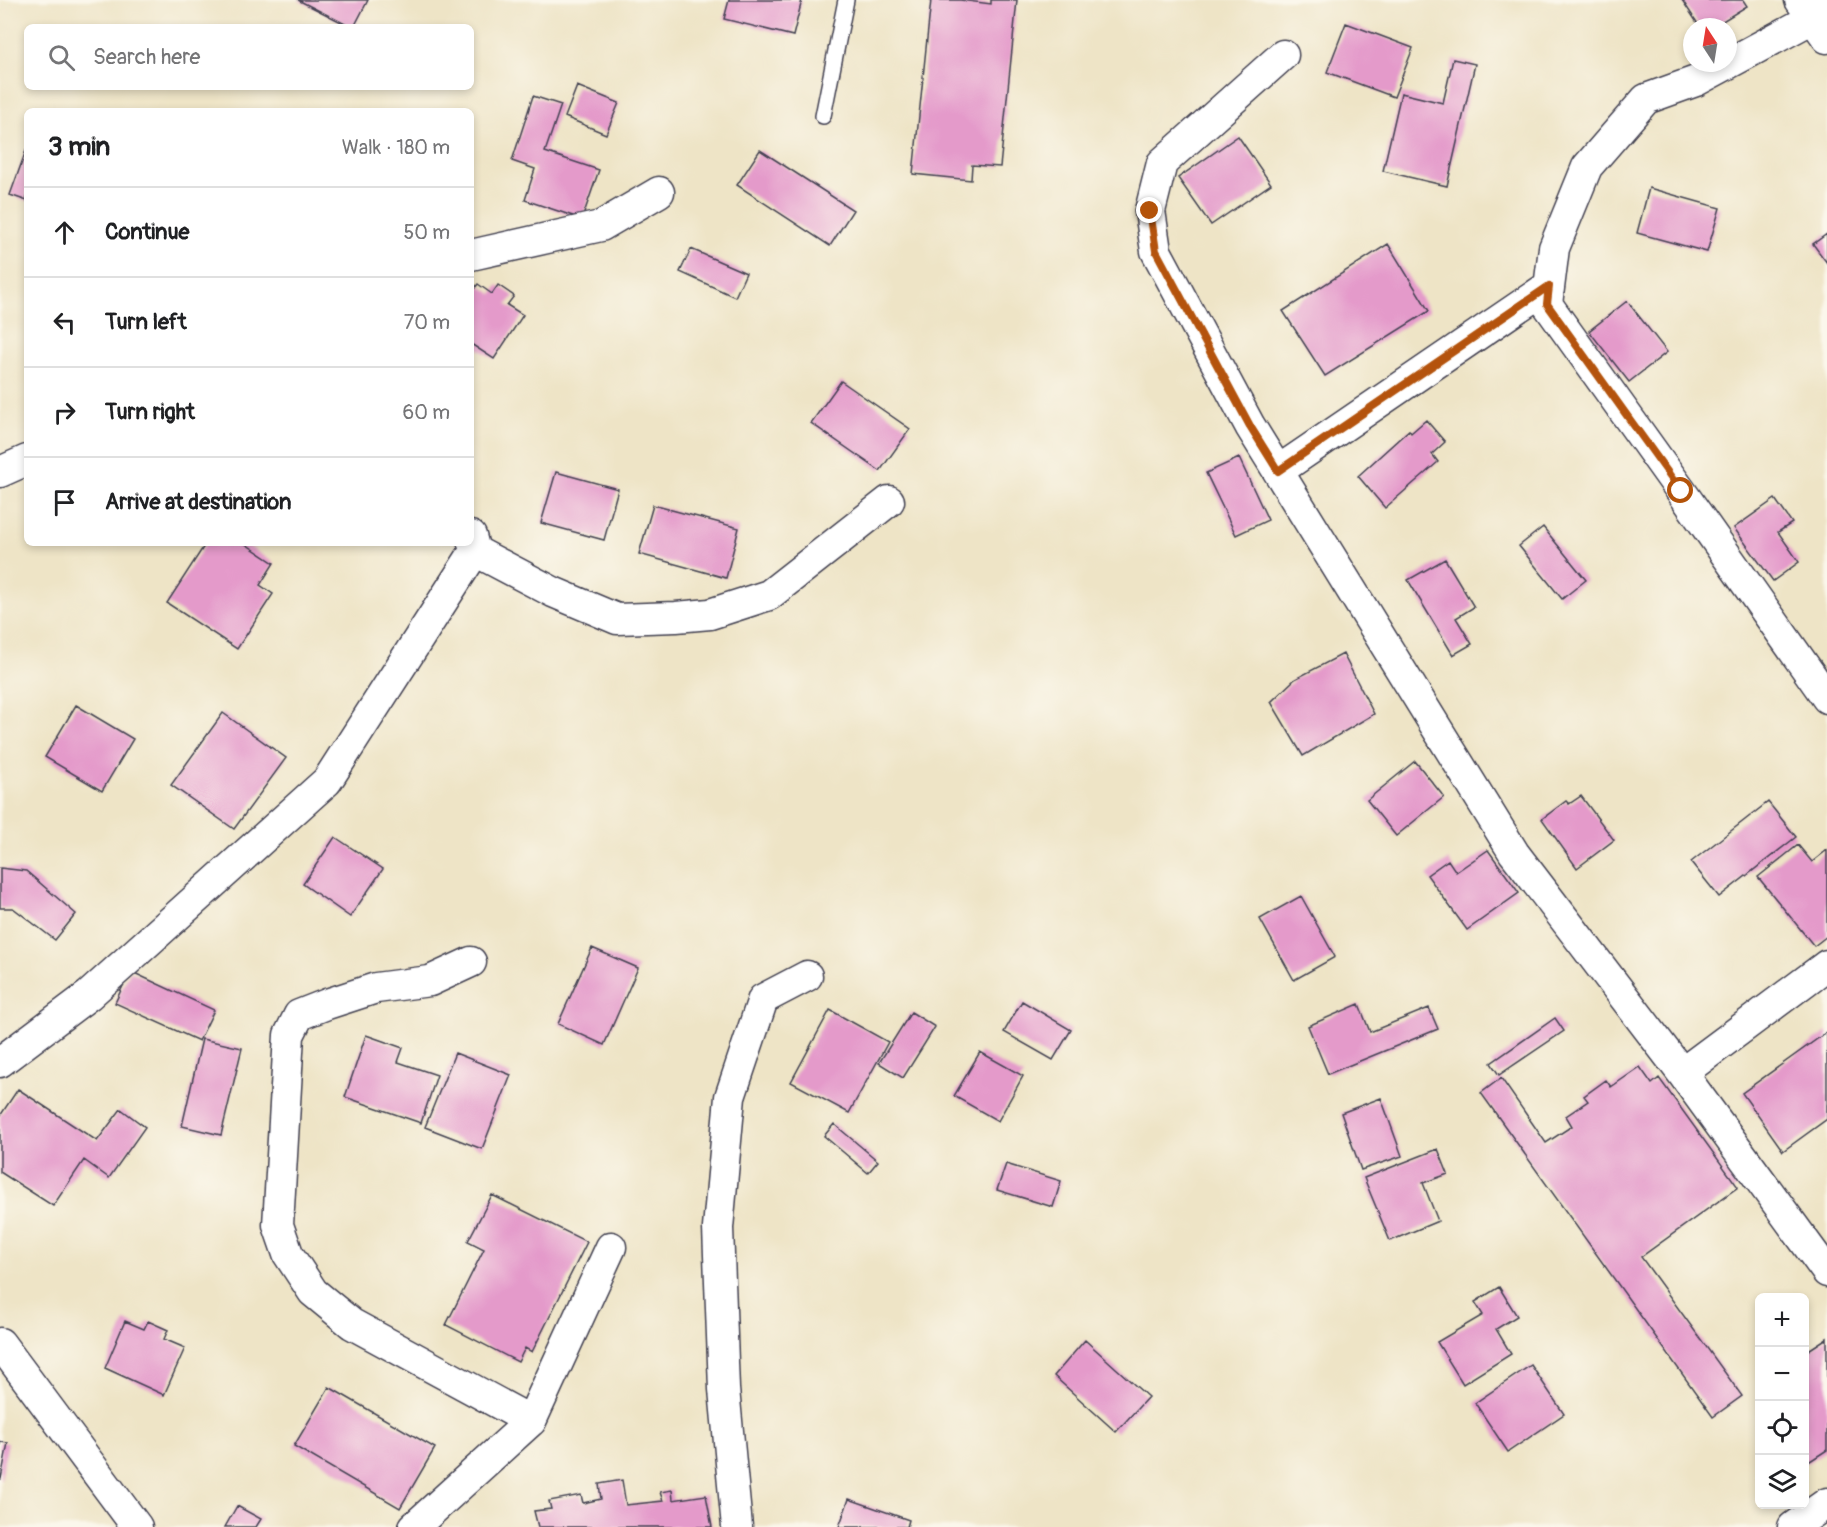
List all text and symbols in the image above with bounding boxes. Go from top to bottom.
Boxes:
north arrow [1683,18,1737,72]
search box [24,24,474,90]
icon: search [45,41,78,74]
text: Search here [93,43,200,71]
text: 3 min [48,131,110,163]
text: Walk · 180 m [342,135,450,160]
route end [1136,197,1162,223]
icon: ahead [48,216,81,249]
text: Continue [105,218,189,246]
text: 50 m [403,220,450,245]
icon: left [48,306,81,339]
text: Turn left [105,308,187,336]
text: 70 m [404,310,450,335]
icon: right [48,396,81,429]
text: Turn right [105,398,195,426]
text: 60 m [403,400,450,425]
route start [1667,477,1693,503]
icon: arrive [48,486,81,519]
text: Arrive at destination [105,488,291,516]
map controls [1755,1293,1809,1509]
button: + [1755,1293,1809,1347]
button: − [1755,1347,1809,1401]
button: locate [1755,1401,1809,1455]
button: layers [1755,1455,1809,1509]

